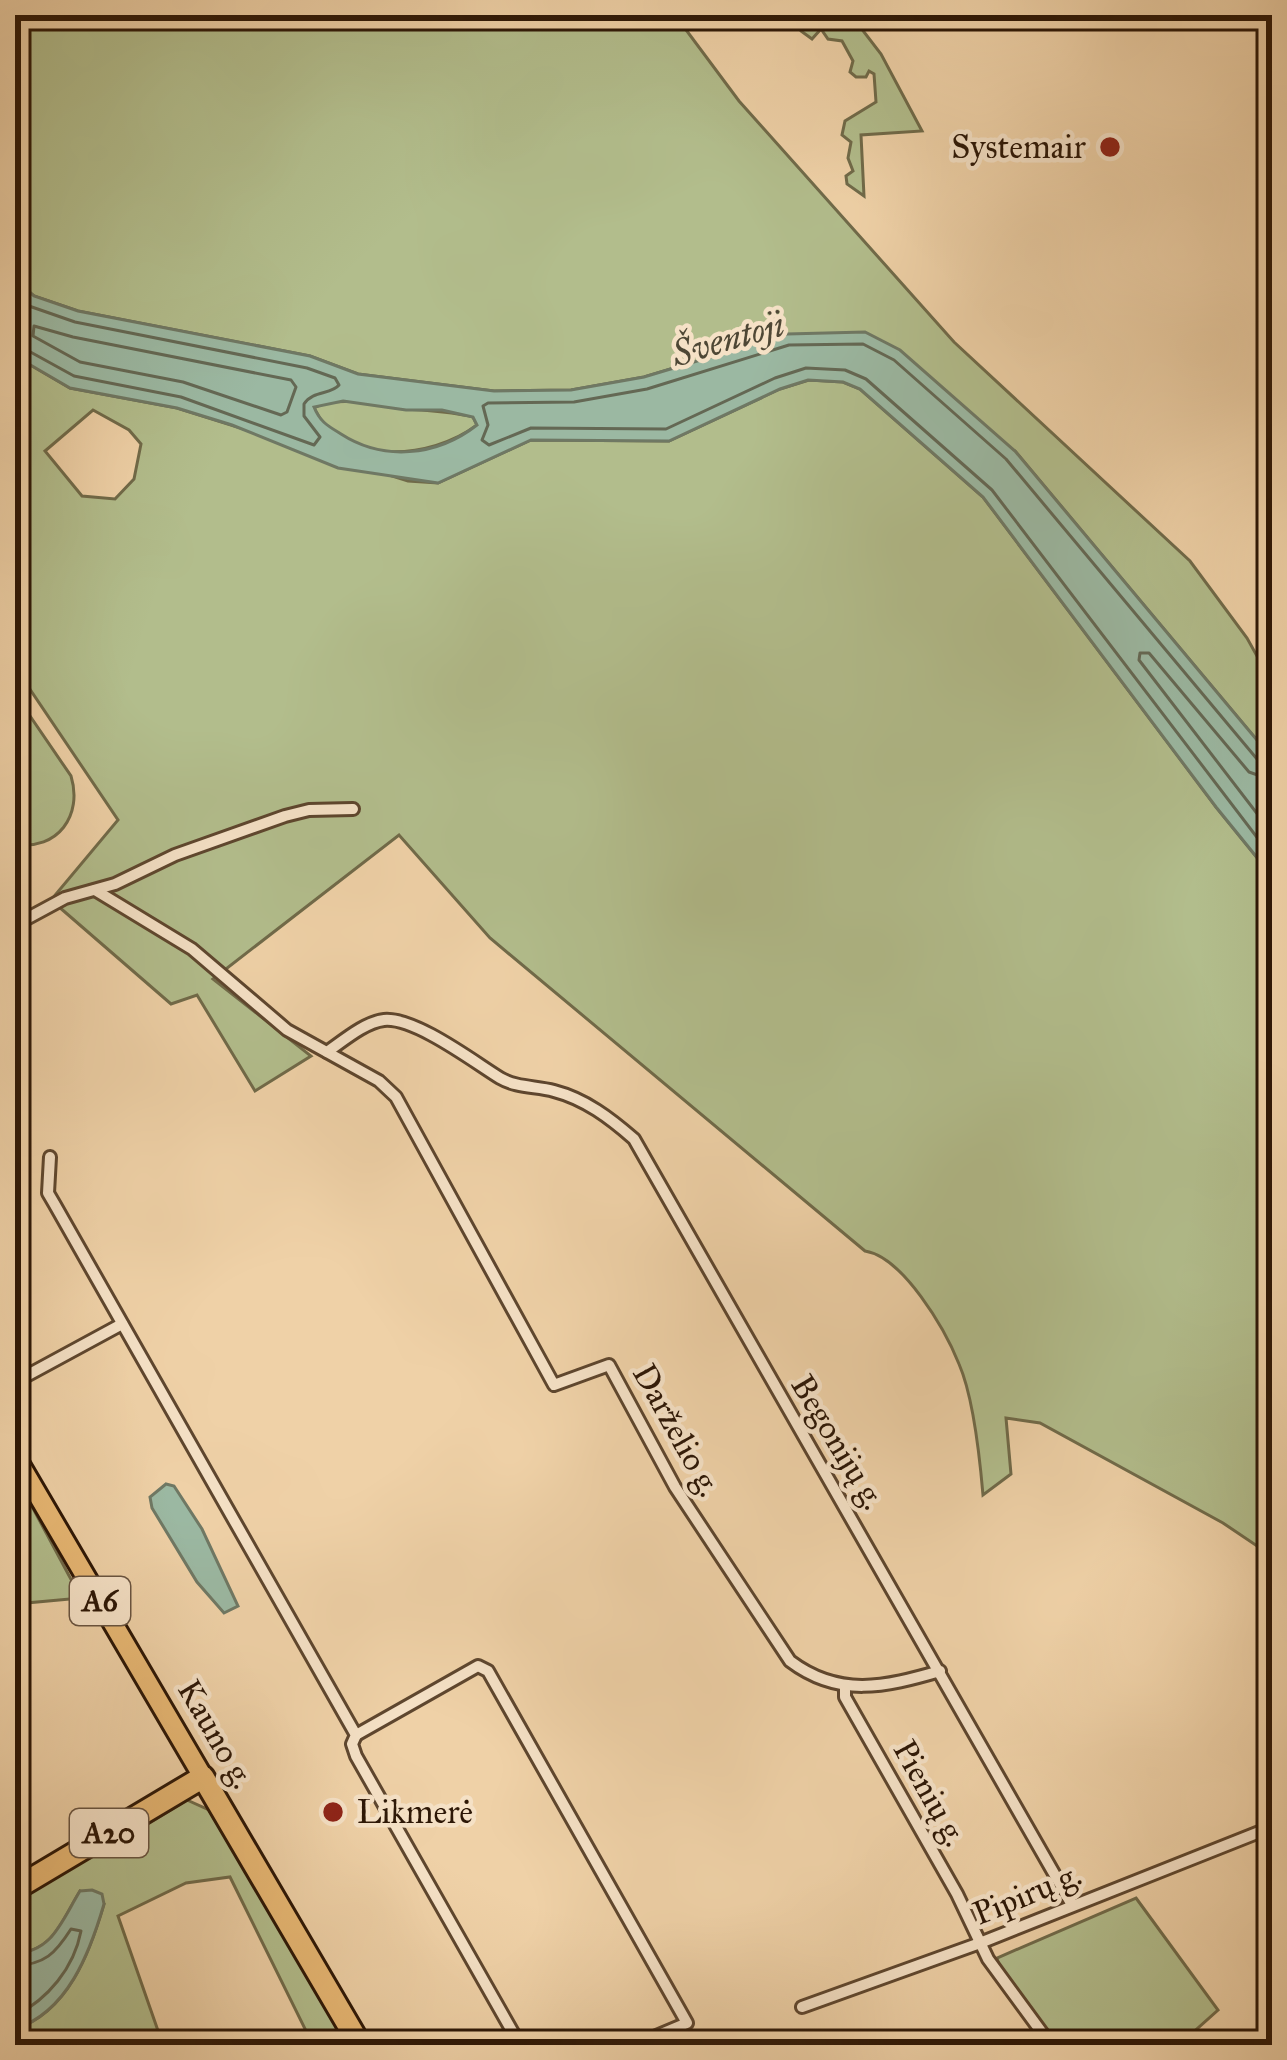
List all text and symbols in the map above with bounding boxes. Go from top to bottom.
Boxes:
place label: Systemair [951,127,1087,167]
marker: Systemair [1097,134,1123,160]
water label: Šventoji [665,301,789,376]
street label: Darželio g. [624,1357,730,1503]
street label: Begonijų g. [782,1368,894,1516]
road number: A6 [70,1577,130,1625]
street label: Kauno g. [169,1672,263,1796]
street label: Pienių g. [885,1733,975,1853]
place label: Likmerė [357,1792,473,1832]
marker: Likmerė [320,1799,346,1825]
road number: A20 [70,1809,148,1857]
street label: Pipirų g. [967,1854,1087,1934]

